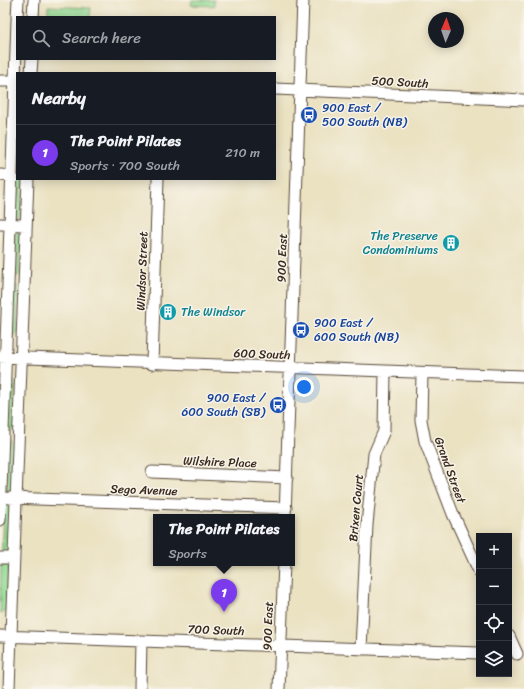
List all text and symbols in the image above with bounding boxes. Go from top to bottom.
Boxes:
north arrow [428,12,464,48]
search box [16,16,276,60]
text: Search here [62,25,141,51]
icon: search [30,27,52,49]
street label: 500 South [371,70,429,94]
text: Nearby [32,83,86,113]
place label: 900 East / 500 South (NB) [322,97,408,133]
bus stop icon: 900 East / 500 South (NB) [299,105,319,125]
text: The Point Pilates [70,128,181,154]
text: 1 [42,141,48,164]
text: 210 m [225,141,260,164]
text: Sports · 700 South [70,154,180,177]
place label: The Preserve Condominiums [363,225,438,261]
street label: Windsor Street [130,231,154,311]
street label: 900 East [270,233,294,283]
building icon: The Preserve Condominiums [441,233,461,253]
place label: The Windsor [181,301,246,323]
building icon: The Windsor [158,302,178,322]
place label: 900 East / 600 South (NB) [314,312,399,348]
bus stop icon: 900 East / 600 South (NB) [291,320,311,340]
street label: 600 South [233,342,291,366]
your location [294,377,314,397]
place label: 900 East / 600 South (SB) [181,387,267,423]
bus stop icon: 900 East / 600 South (SB) [268,395,288,415]
street label: Grand Street [428,434,473,507]
street label: Wilshire Place [183,450,257,474]
street label: Brixen Court [342,473,370,543]
street label: Sego Avenue [110,478,178,502]
popup [153,514,295,566]
text: The Point Pilates [169,516,279,542]
map controls [476,533,512,677]
button: + [476,533,512,569]
text: Sports [169,542,207,565]
button: − [476,569,512,605]
pin: 1 [211,579,237,612]
street label: 900 East [256,601,280,651]
button: locate [476,605,512,641]
street label: 700 South [187,618,245,642]
button: layers [476,641,512,677]

